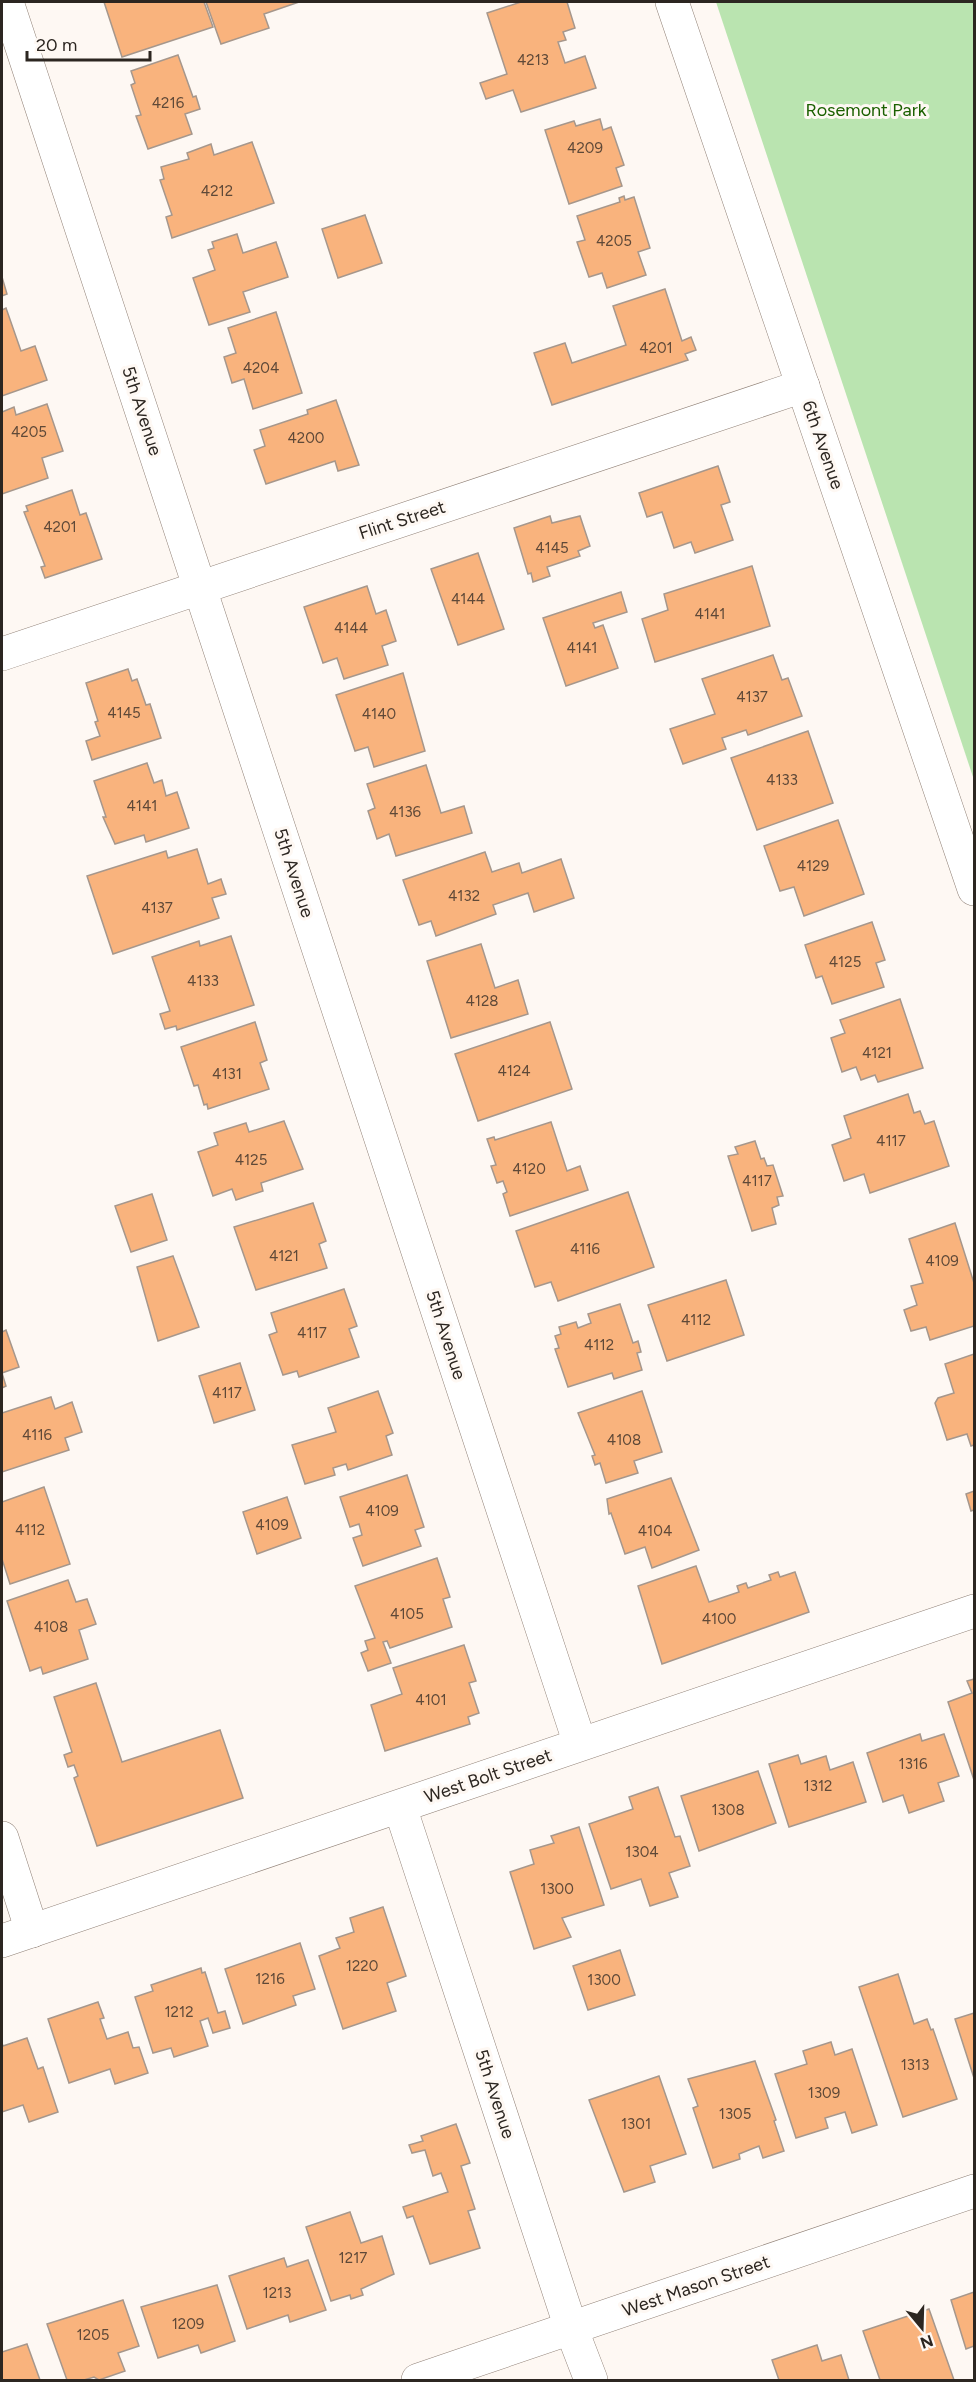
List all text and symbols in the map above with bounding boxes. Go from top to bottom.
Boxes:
scale bar [27,24,150,62]
text: 20 m [36,34,77,56]
house number: 4213 [517,51,549,69]
house number: 4216 [152,94,185,112]
park label: Rosemont Park [805,99,927,121]
house number: 4209 [567,139,603,157]
house number: 4212 [201,182,233,200]
house number: 4205 [596,232,632,250]
house number: 4201 [639,339,673,357]
house number: 4204 [243,359,279,377]
street label: 5th Avenue [117,364,167,459]
street label: 6th Avenue [798,398,848,492]
house number: 4205 [11,423,47,441]
house number: 4200 [288,429,324,447]
street label: Flint Street [356,496,448,544]
house number: 4201 [43,518,77,536]
house number: 4145 [535,539,569,557]
house number: 4144 [451,590,485,608]
house number: 4141 [694,605,726,623]
house number: 4144 [334,619,368,637]
house number: 4141 [566,639,598,657]
house number: 4137 [736,688,768,706]
house number: 4145 [107,704,141,722]
house number: 4140 [362,705,396,723]
house number: 4133 [766,771,798,789]
house number: 4141 [126,797,158,815]
house number: 4136 [389,803,422,821]
street label: 5th Avenue [269,826,319,921]
house number: 4129 [797,857,829,875]
house number: 4132 [448,887,480,905]
house number: 4137 [141,899,173,917]
house number: 4125 [829,953,861,971]
house number: 4133 [187,972,219,990]
house number: 4128 [465,992,499,1010]
house number: 4121 [862,1044,892,1062]
house number: 4124 [497,1062,531,1080]
house number: 4131 [212,1065,242,1083]
house number: 4117 [876,1132,906,1150]
house number: 4125 [235,1151,267,1169]
house number: 4120 [512,1160,546,1178]
house number: 4117 [742,1172,772,1190]
house number: 4116 [570,1240,601,1258]
house number: 4121 [269,1247,299,1265]
house number: 4109 [925,1252,959,1270]
street label: 5th Avenue [421,1288,471,1383]
house number: 4112 [681,1311,711,1329]
house number: 4117 [297,1324,327,1342]
house number: 4112 [584,1336,614,1354]
house number: 4117 [212,1384,242,1402]
house number: 4116 [22,1426,53,1444]
house number: 4108 [607,1431,641,1449]
house number: 4109 [365,1502,399,1520]
house number: 4109 [255,1516,289,1534]
house number: 4112 [15,1521,45,1539]
house number: 4104 [638,1522,672,1540]
house number: 4105 [390,1605,424,1623]
house number: 4100 [702,1610,736,1628]
house number: 4108 [34,1618,68,1636]
house number: 4101 [415,1691,447,1709]
street label: West Bolt Street [422,1744,555,1808]
house number: 1316 [898,1755,928,1773]
house number: 1312 [804,1777,832,1795]
house number: 1308 [711,1801,745,1819]
house number: 1304 [625,1843,659,1861]
house number: 1300 [540,1880,574,1898]
house number: 1220 [346,1957,378,1975]
house number: 1216 [255,1970,285,1988]
house number: 1300 [587,1971,621,1989]
house number: 1212 [164,2003,194,2021]
street label: 5th Avenue [470,2047,520,2142]
house number: 1313 [901,2056,929,2074]
house number: 1309 [808,2084,840,2102]
house number: 1305 [719,2105,751,2123]
house number: 1301 [621,2115,651,2133]
house number: 1217 [339,2249,367,2267]
street label: West Mason Street [620,2250,773,2321]
house number: 1213 [263,2284,291,2302]
north arrow [892,2298,952,2358]
house number: 1209 [172,2315,204,2333]
house number: 1205 [77,2326,109,2344]
text: N [918,2331,936,2353]

